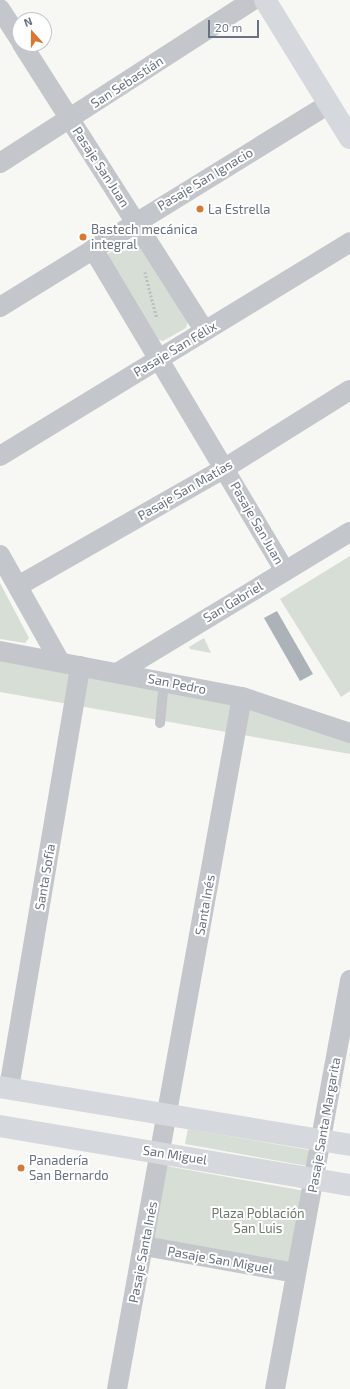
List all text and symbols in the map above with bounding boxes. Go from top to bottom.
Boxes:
north arrow [12,12,52,52]
scale bar [210,12,261,38]
text: N [22,14,34,29]
text: 20 m [215,20,242,34]
street label: San Sebastián [88,53,166,111]
street label: Pasaje San Juan [69,124,133,210]
street label: Pasaje San Ignacio [154,144,256,214]
place label: La Estrella [208,201,270,217]
marker: La Estrella [195,204,205,214]
place label: Bastech mecánica integral [91,222,198,253]
marker: Bastech mecánica integral [78,232,88,242]
street label: Pasaje San Félix [131,318,219,380]
street label: Pasaje San Matías [135,457,235,523]
street label: Pasaje San Juan [227,479,287,567]
street label: San Gabriel [200,578,266,626]
street label: San Pedro [146,671,208,697]
street label: Santa Sofía [32,843,58,911]
street label: Santa Inés [192,873,218,937]
street label: Pasaje Santa Margarita [304,1056,344,1194]
street label: San Miguel [142,1142,208,1168]
place label: Panadería San Bernardo [29,1153,109,1184]
marker: Panadería San Bernardo [16,1163,26,1173]
street label: Pasaje Santa Inés [126,1200,160,1304]
park label: Plaza Población San Luis [211,1206,305,1237]
street label: Pasaje San Miguel [166,1243,274,1277]

